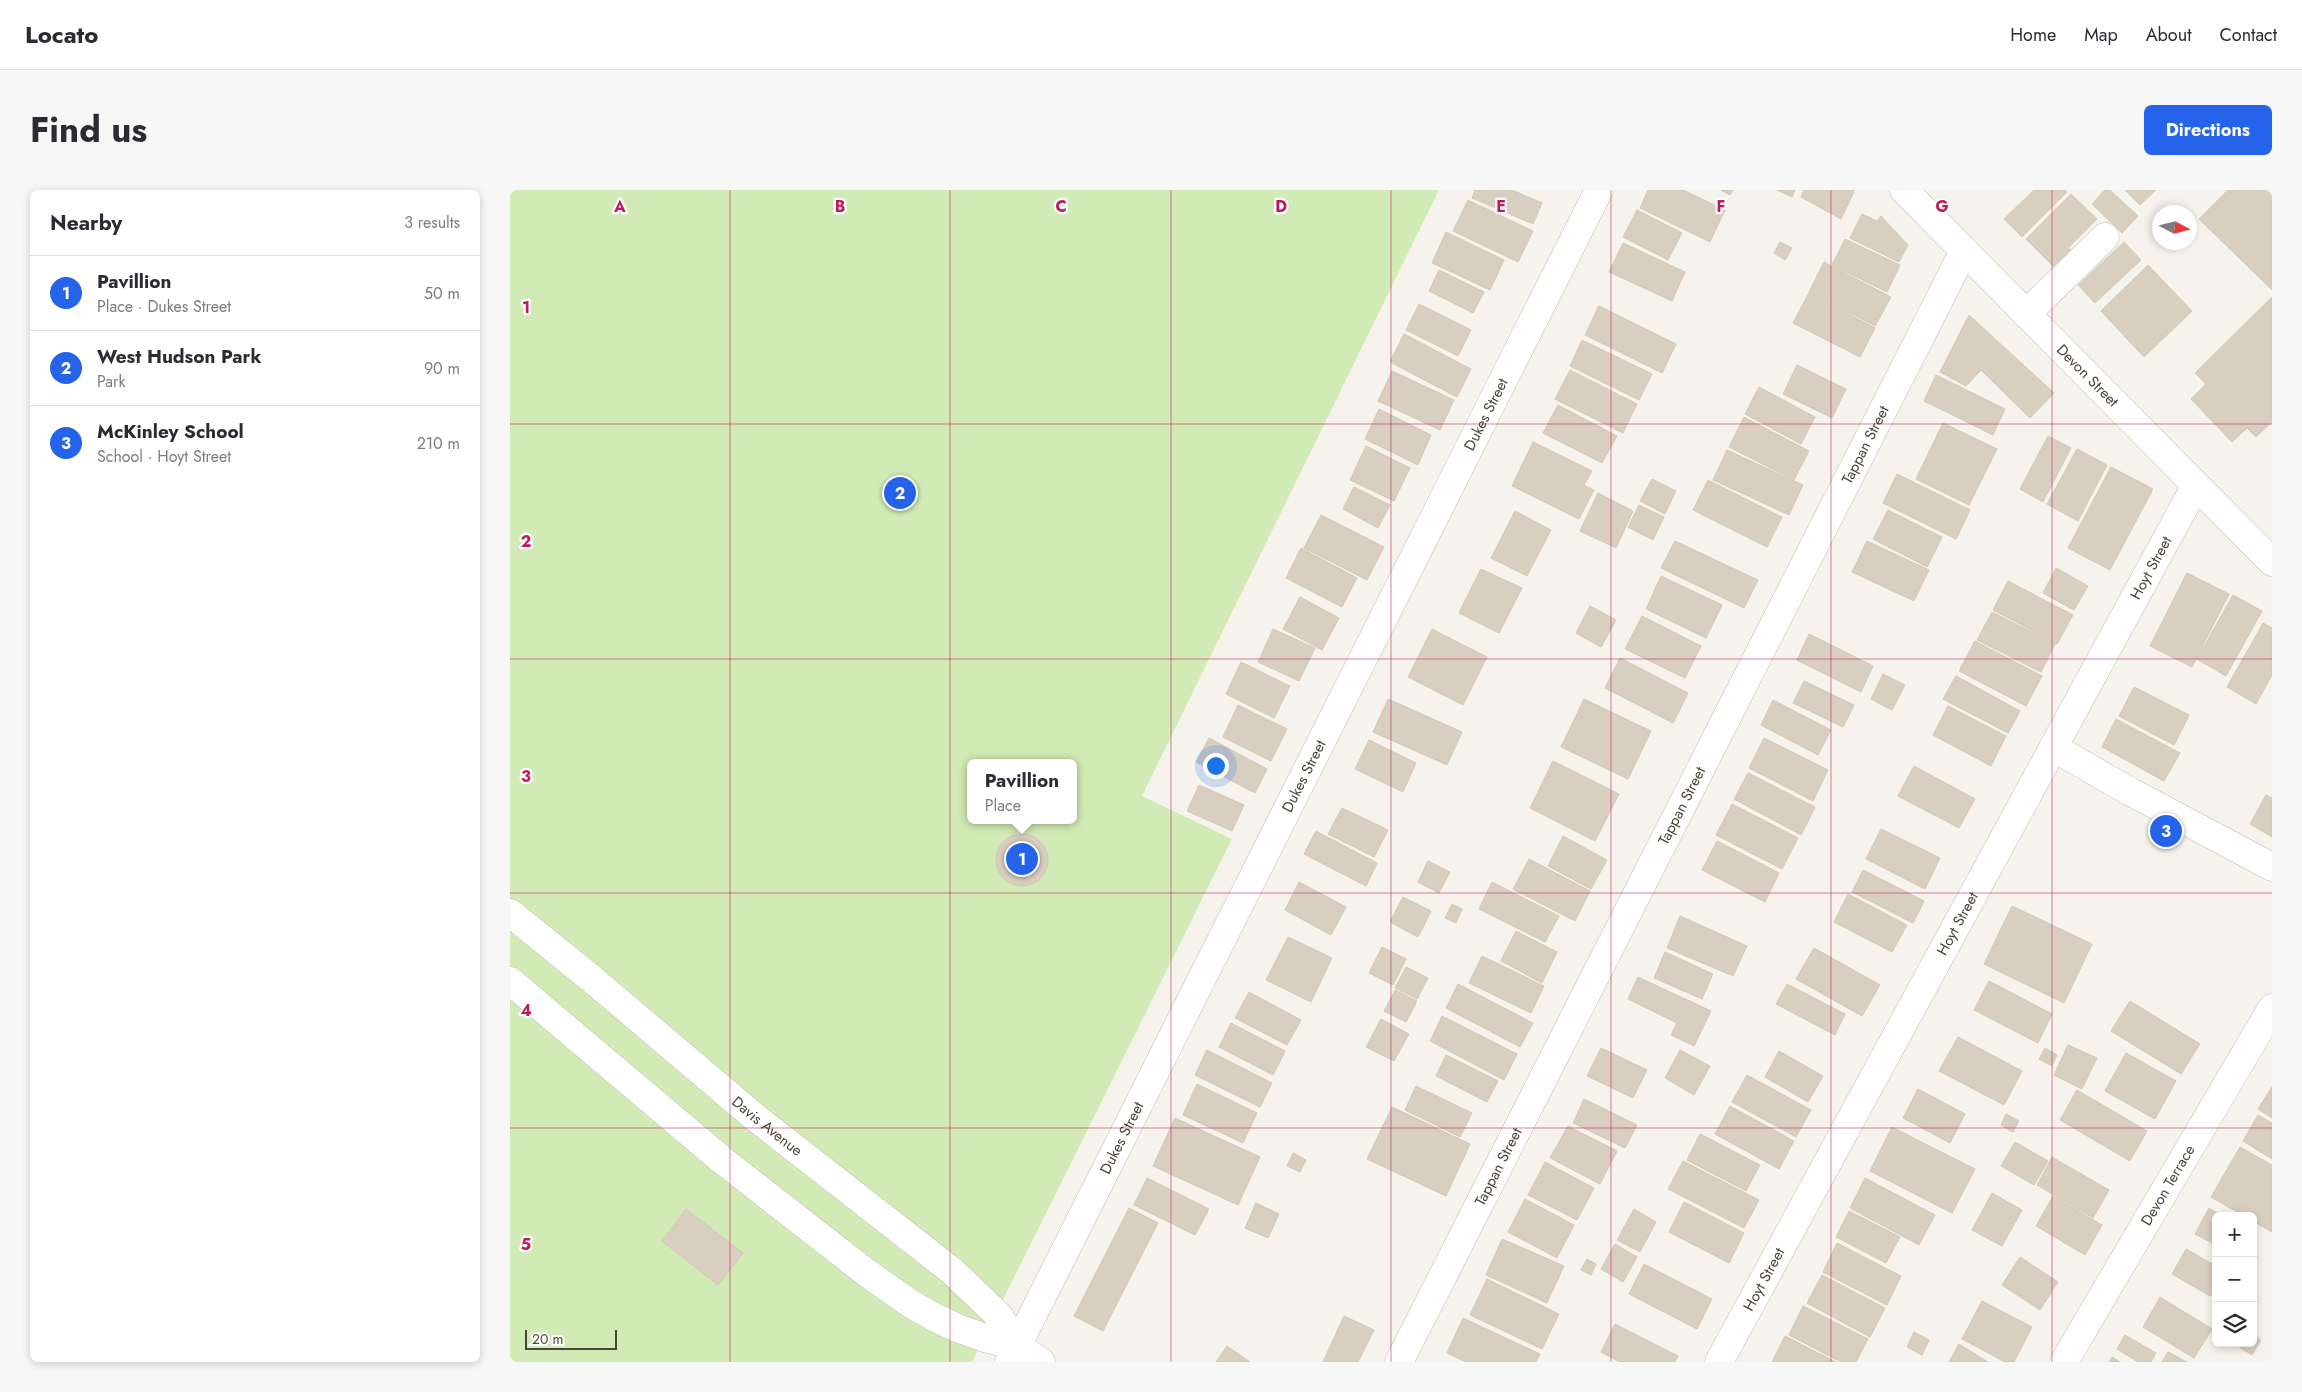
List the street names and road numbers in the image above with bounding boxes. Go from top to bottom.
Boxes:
street label: Devon Street [2051,339,2124,412]
street label: Dukes Street [1459,374,1514,454]
street label: Tappan Street [1836,401,1895,488]
street label: Hoyt Street [2125,532,2177,604]
street label: Dukes Street [1276,736,1332,816]
street label: Tappan Street [1653,762,1711,849]
street label: Hoyt Street [1931,888,1984,959]
street label: Davis Avenue [727,1091,807,1162]
street label: Dukes Street [1094,1097,1150,1178]
street label: Tappan Street [1469,1123,1528,1210]
street label: Devon Terrace [2135,1140,2200,1230]
street label: Hoyt Street [1738,1243,1790,1315]

